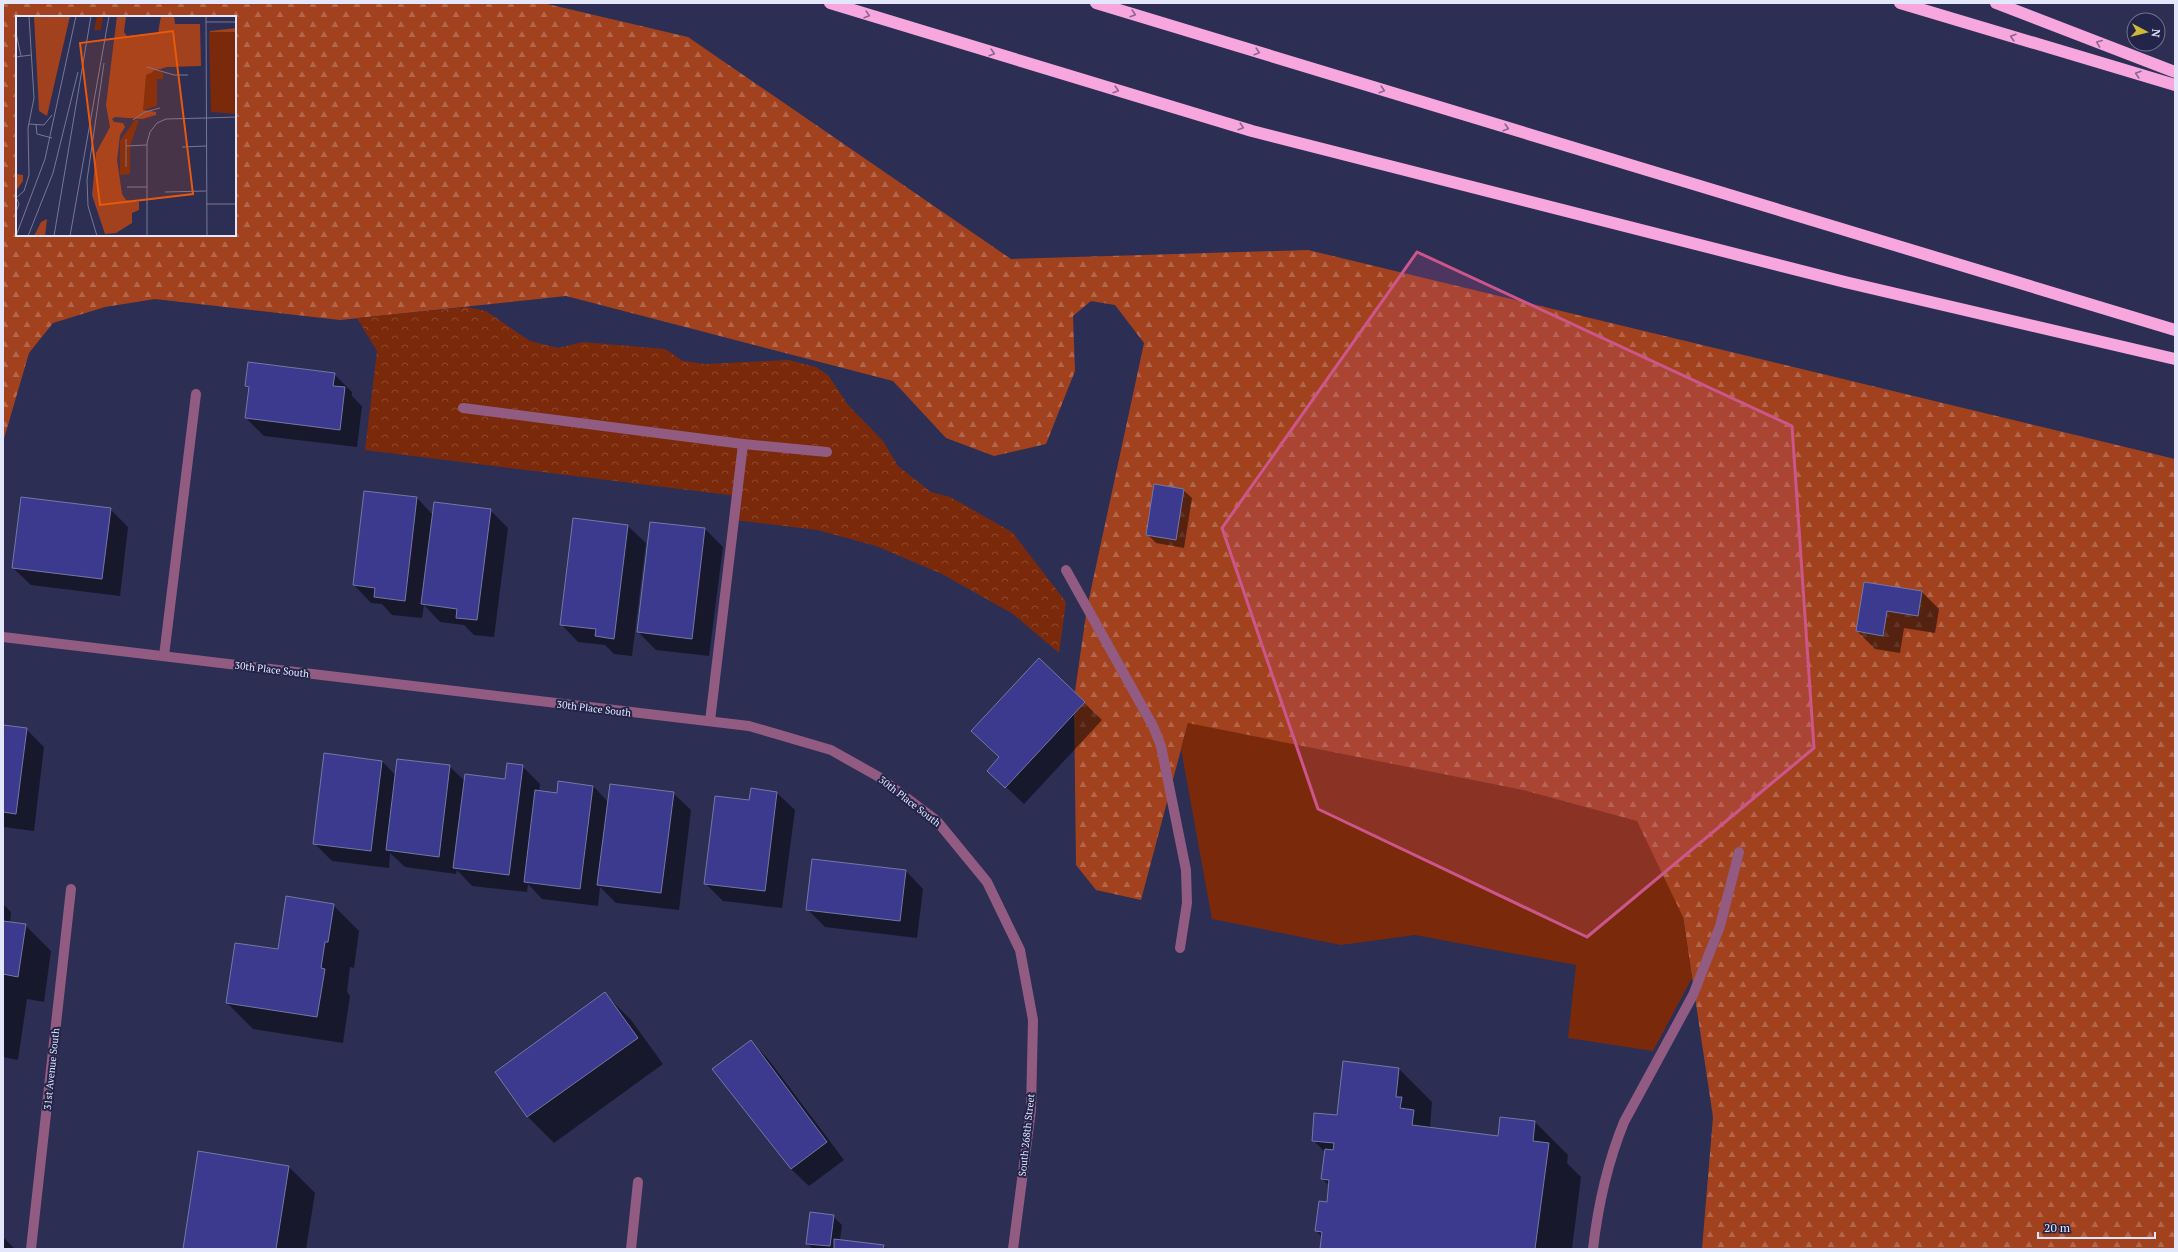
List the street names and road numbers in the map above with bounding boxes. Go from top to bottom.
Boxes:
street label: 30th Place South [234,658,310,681]
street label: 30th Place South [556,697,632,720]
street label: 30th Place South [876,773,943,830]
street label: 31st Avenue South [41,1027,62,1111]
street label: South 268th Street [1016,1093,1037,1177]

